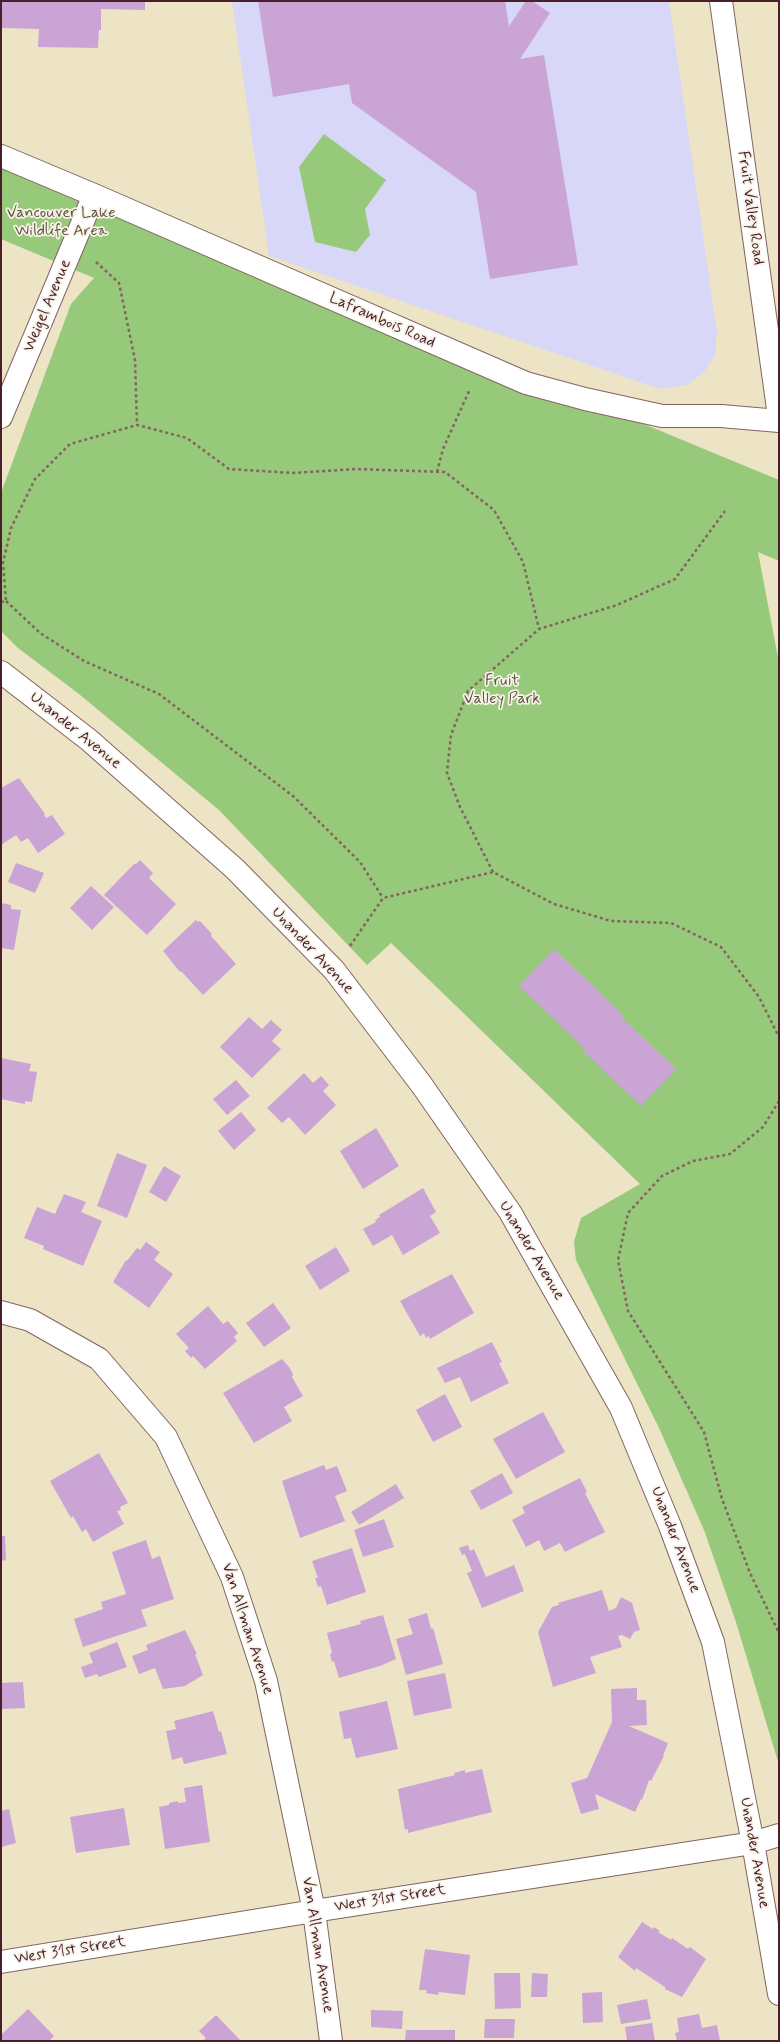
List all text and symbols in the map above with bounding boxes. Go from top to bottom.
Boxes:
street label: Fruit Valley Road [732,150,768,266]
park label: Vancouver Lake Wildlife Area [7,204,115,242]
street label: Weigel Avenue [20,257,76,355]
street label: Laframbois Road [326,289,438,353]
park label: Fruit Valley Park [464,672,540,710]
street label: Unander Avenue [25,688,125,774]
street label: Unander Avenue [267,903,357,999]
street label: Unander Avenue [494,1198,568,1304]
street label: Unander Avenue [646,1484,704,1596]
street label: Van Allman Avenue [217,1561,277,1697]
street label: Unander Avenue [735,1796,773,1910]
street label: Van Allman Avenue [297,1876,337,2014]
street label: West 31st Street [333,1881,447,1917]
street label: West 31st Street [13,1933,127,1969]

